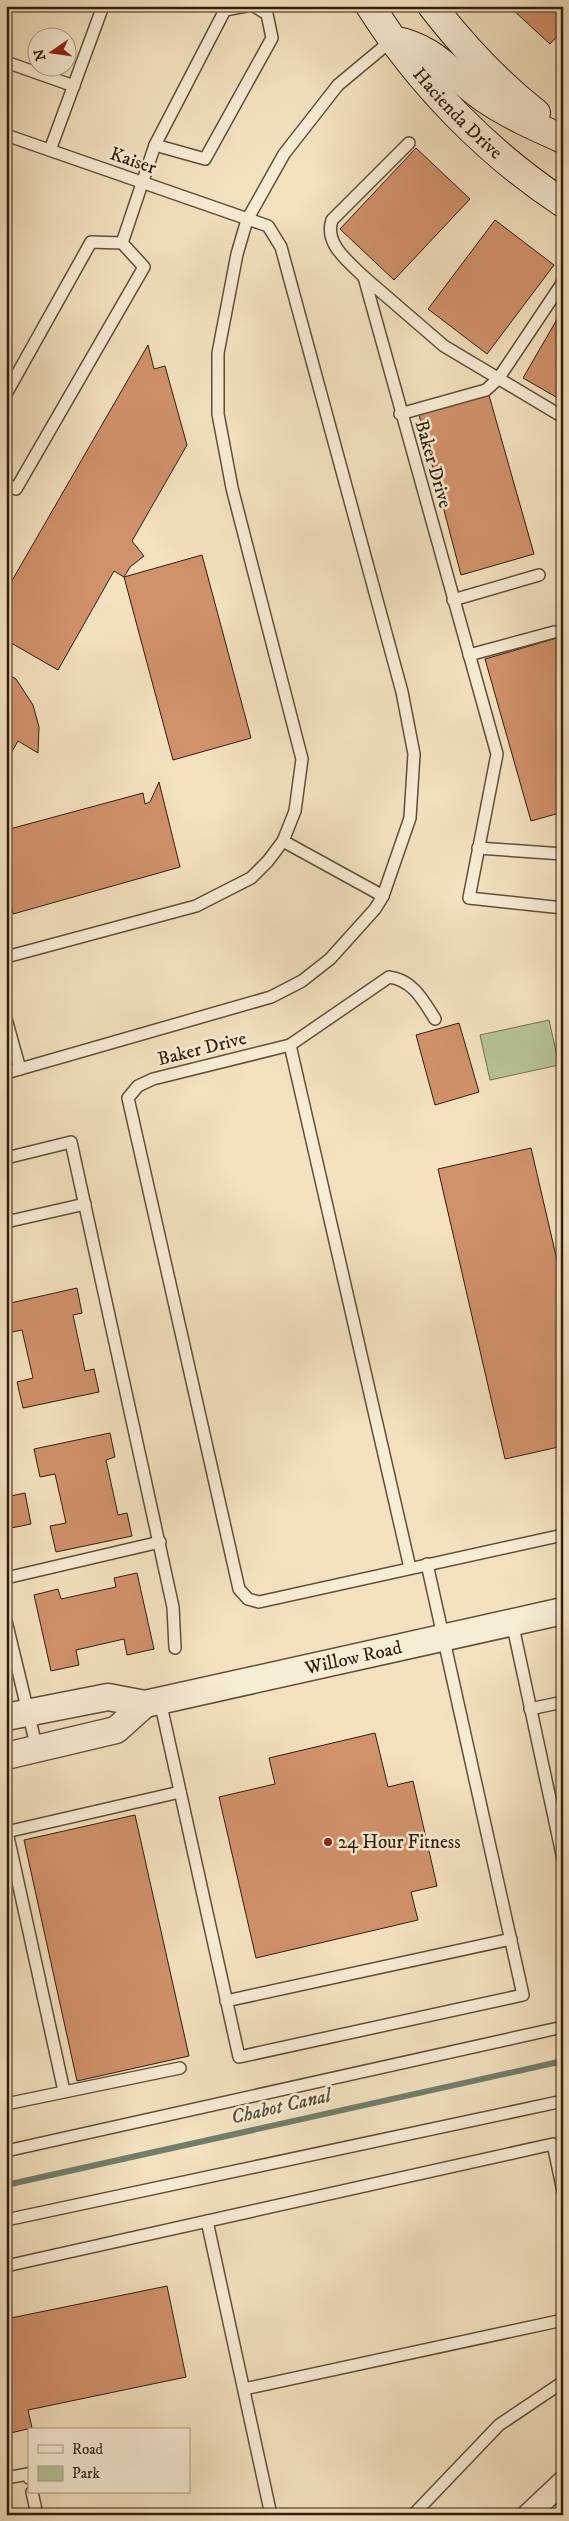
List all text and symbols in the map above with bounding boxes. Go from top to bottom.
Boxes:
north arrow [28,28,78,78]
text: N [30,47,50,62]
street label: Hacienda Drive [408,63,507,164]
street label: Kaiser [107,142,159,180]
street label: Baker Drive [409,417,457,511]
street label: Baker Drive [155,1027,249,1071]
street label: Willow Road [302,1636,404,1680]
place label: 24 Hour Fitness [338,1831,461,1854]
marker: 24 Hour Fitness [322,1836,334,1848]
water label: Chabot Canal [229,2083,335,2131]
legend [28,2428,190,2494]
text: Road [72,2440,104,2459]
text: Park [72,2464,101,2483]

